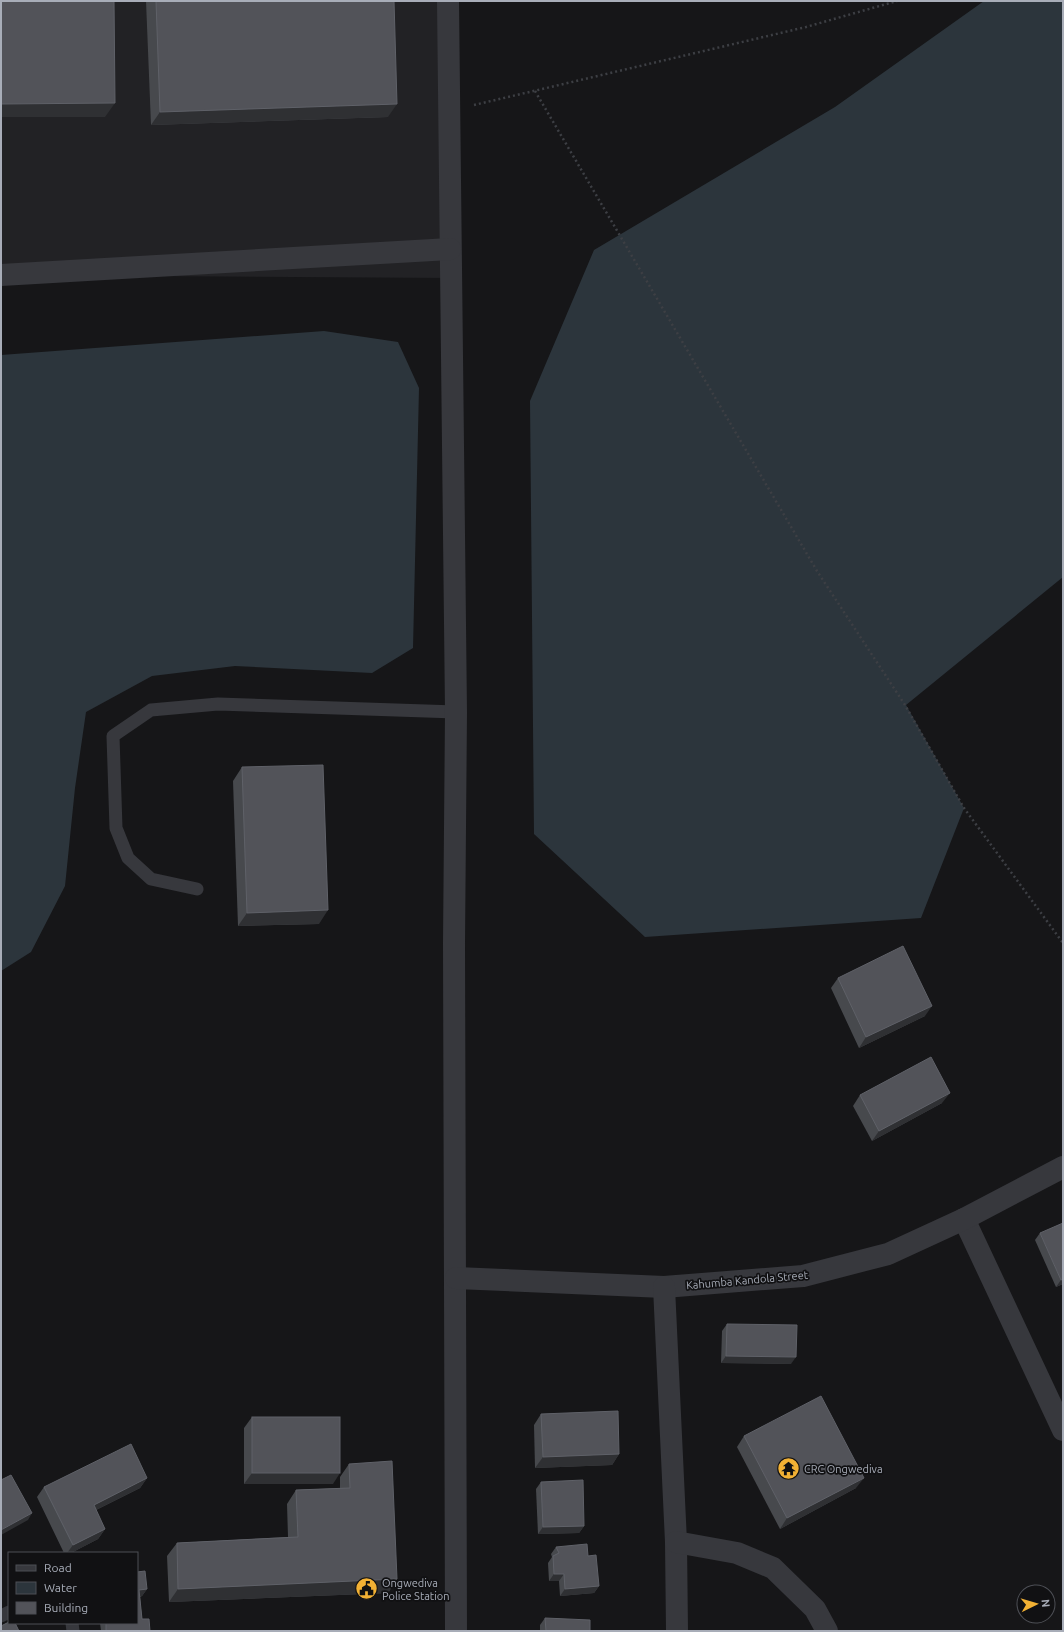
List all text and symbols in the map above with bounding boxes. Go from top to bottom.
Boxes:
street label: Kahumba Kandola Street [686,1269,809,1291]
temple icon: CRC Ongwediva [776,1456,802,1482]
place label: CRC Ongwediva [804,1463,883,1475]
legend [8,1552,138,1624]
text: Road [44,1561,72,1574]
public building icon: Ongwediva Police Station [354,1576,380,1602]
place label: Ongwediva Police Station [382,1577,450,1602]
text: Water [44,1581,77,1594]
north arrow [1016,1584,1056,1624]
text: N [1040,1599,1052,1608]
text: Building [44,1601,88,1614]

